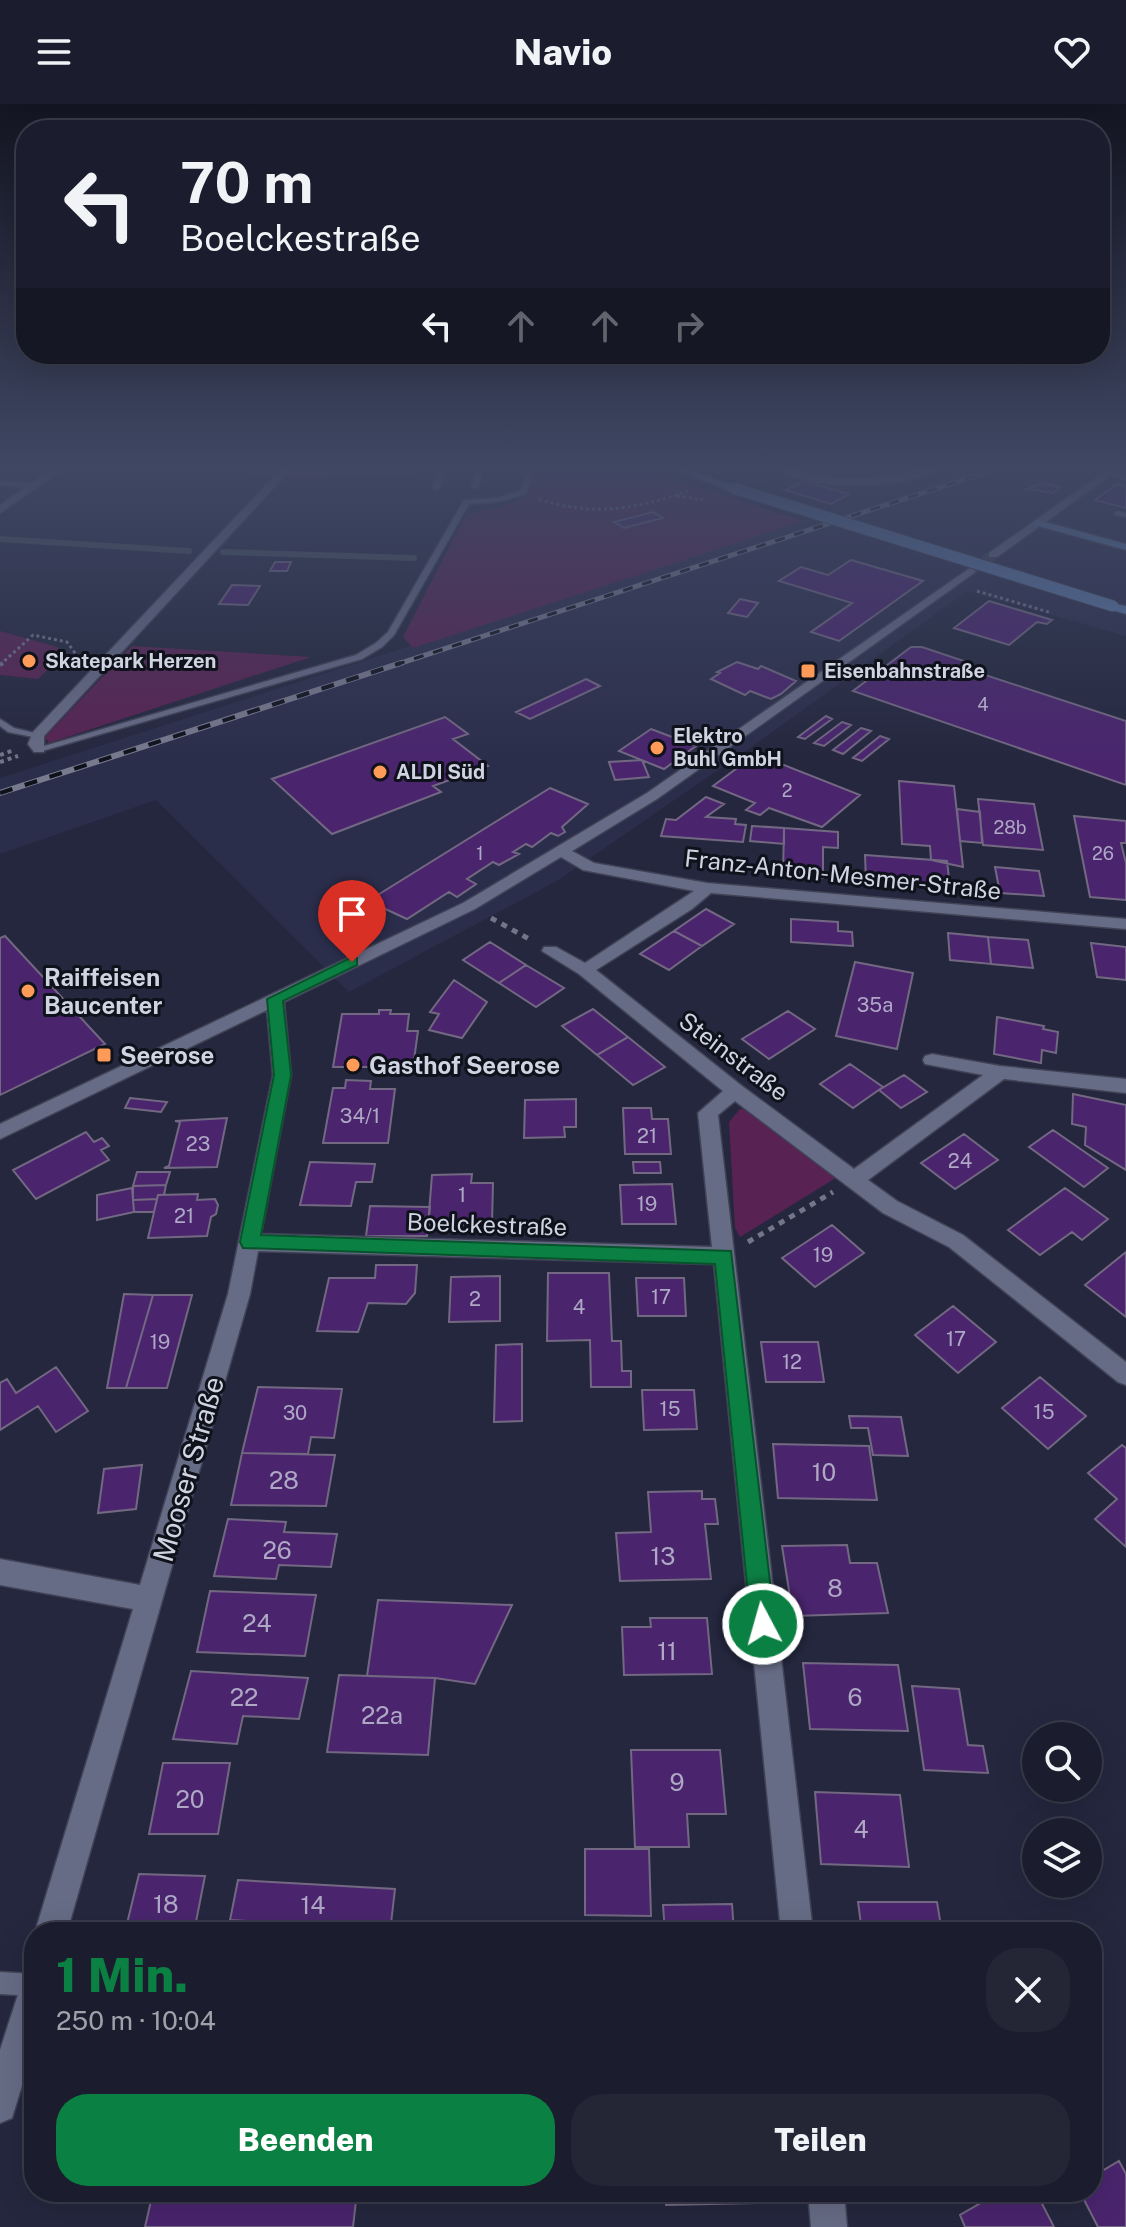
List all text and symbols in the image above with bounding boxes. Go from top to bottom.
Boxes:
icon: menu [32,30,76,74]
icon: heart [1050,30,1094,74]
text: Navio [514,31,612,73]
text: 70 m [180,150,313,216]
icon: left [48,152,152,256]
text: Boelckestraße [180,217,421,259]
icon: left [415,304,459,348]
icon: ahead [499,304,543,348]
icon: ahead [583,304,627,348]
icon: right [667,304,711,348]
place label: Skatepark Herzen [45,649,216,673]
marker: Skatepark Herzen [20,652,38,670]
place label: Eisenbahnstraße [824,659,985,683]
marker: Eisenbahnstraße [799,662,817,680]
house number: 4 [977,694,989,715]
place label: Elektro Buhl GmbH [673,724,782,771]
marker: Elektro Buhl GmbH [648,739,666,757]
place label: ALDI Süd [396,760,485,784]
marker: ALDI Süd [371,763,389,781]
house number: 2 [782,780,792,801]
house number: 28b [993,817,1027,838]
house number: 1 [476,843,484,864]
street label: Franz-Anton-Mesmer-Straße [683,843,1003,905]
house number: 26 [1092,843,1114,864]
pin [318,880,386,962]
icon: arrive [330,892,374,936]
place label: Raiffeisen Baucenter [44,963,162,1019]
marker: Raiffeisen Baucenter [19,982,37,1000]
house number: 35a [857,993,893,1017]
street label: Steinstraße [674,1006,794,1106]
place label: Seerose [120,1041,214,1069]
marker: Seerose [95,1046,113,1064]
place label: Gasthof Seerose [369,1051,560,1079]
marker: Gasthof Seerose [344,1056,362,1074]
house number: 34/1 [340,1104,380,1128]
house number: 21 [637,1124,657,1148]
house number: 23 [186,1132,210,1156]
house number: 24 [948,1149,972,1173]
house number: 1 [458,1183,466,1207]
house number: 19 [637,1192,657,1216]
house number: 21 [174,1204,194,1228]
street label: Boelckestraße [406,1207,568,1241]
house number: 19 [813,1243,833,1267]
house number: 17 [651,1285,671,1309]
house number: 2 [469,1287,481,1311]
house number: 4 [573,1295,585,1319]
house number: 17 [946,1327,966,1351]
house number: 19 [150,1330,170,1354]
house number: 12 [782,1350,802,1374]
street label: Mooser Straße [146,1372,230,1566]
house number: 15 [660,1397,680,1421]
house number: 15 [1034,1400,1054,1424]
house number: 30 [283,1401,307,1425]
house number: 10 [812,1458,836,1486]
house number: 28 [269,1466,299,1494]
house number: 26 [262,1536,292,1564]
house number: 13 [651,1542,675,1570]
house number: 8 [827,1574,843,1602]
position arrow [721,1582,805,1666]
house number: 24 [242,1609,272,1637]
house number: 11 [657,1637,677,1665]
house number: 22 [230,1683,258,1711]
house number: 6 [848,1683,862,1711]
house number: 22a [361,1701,403,1729]
map controls [1022,1722,1102,1898]
button: search [1022,1722,1102,1802]
house number: 9 [670,1768,685,1796]
house number: 20 [176,1785,205,1813]
house number: 4 [853,1815,869,1843]
button: layers [1022,1818,1102,1898]
house number: 18 [153,1890,179,1918]
house number: 14 [301,1891,325,1919]
text: 1 Min. [56,1946,188,2003]
button: close [986,1948,1070,2032]
text: 250 m · 10:04 [56,2005,216,2036]
button: Beenden [56,2094,555,2186]
button: Teilen [571,2094,1070,2186]

